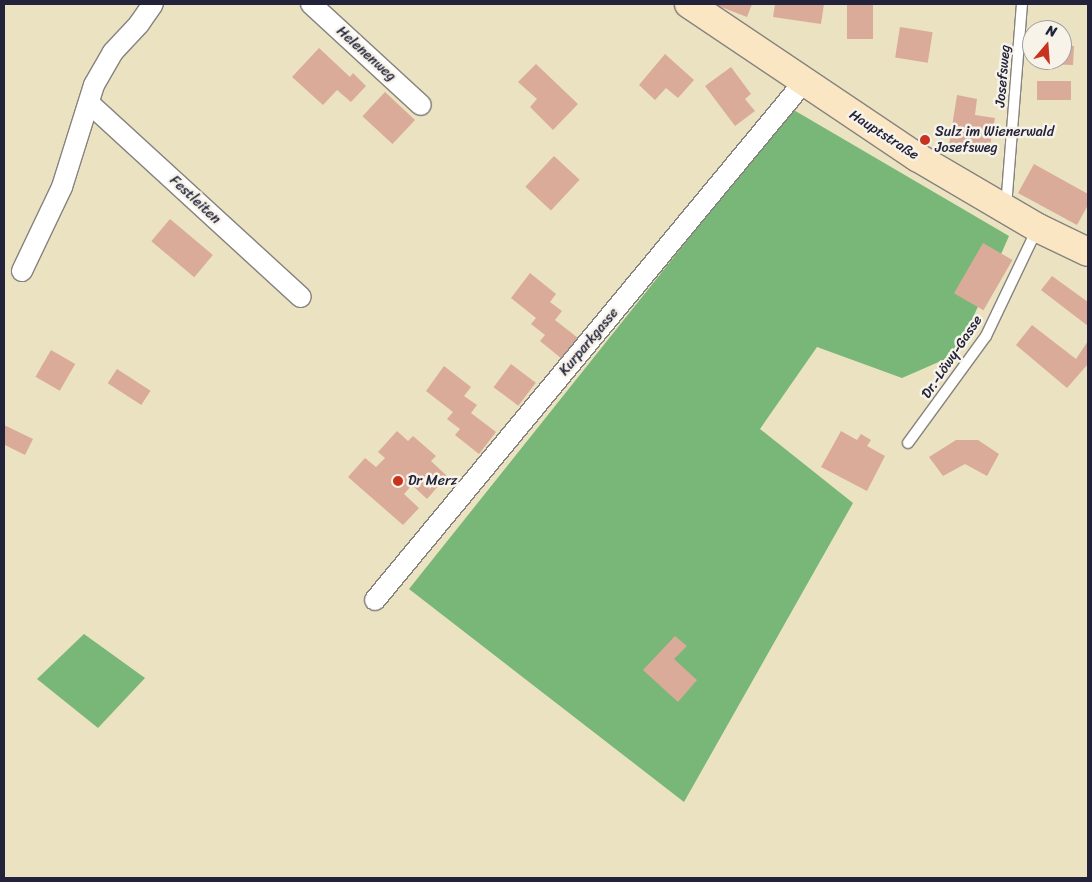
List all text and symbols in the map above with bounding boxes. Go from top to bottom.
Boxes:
text: N [1043,18,1060,45]
north arrow [1022,20,1072,70]
street label: Helenenweg [333,23,399,85]
street label: Josefsweg [992,44,1014,108]
street label: Hauptstraße [846,106,922,164]
place label: Sulz im Wienerwald Josefsweg [935,124,1054,156]
marker: Sulz im Wienerwald Josefsweg [919,134,931,146]
street label: Festleiten [166,172,224,228]
street label: Kurparkgasse [556,305,622,379]
street label: Dr.-Löwy-Gasse [918,312,986,402]
place label: Dr Merz [408,473,457,489]
marker: Dr Merz [392,475,404,487]

